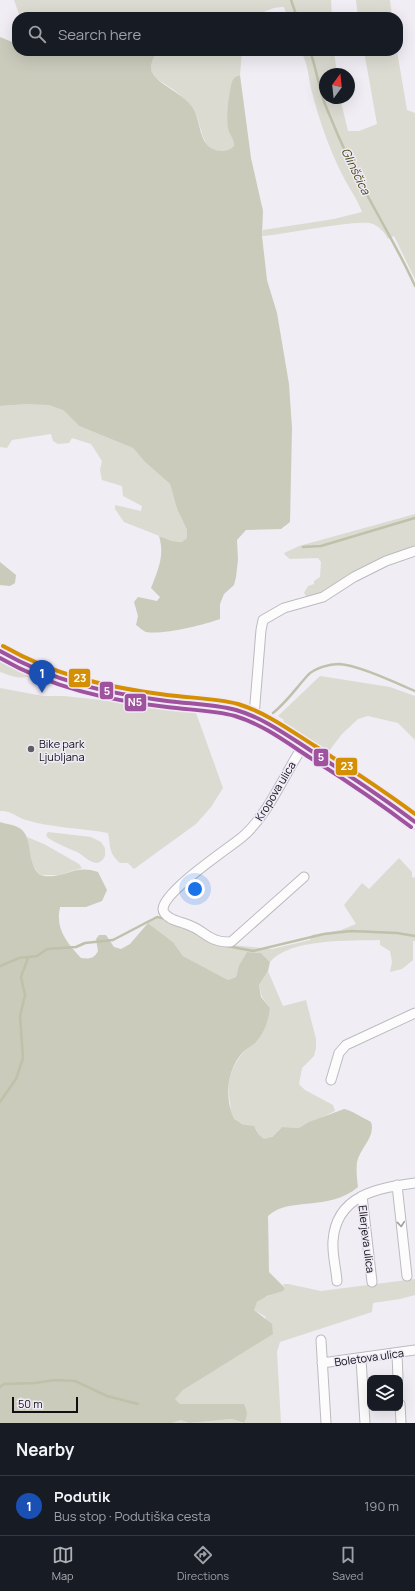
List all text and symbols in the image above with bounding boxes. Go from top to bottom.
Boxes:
search box [12,12,403,56]
icon: search [26,23,48,45]
text: Search here [58,24,141,45]
north arrow [319,68,355,104]
water label: Glinščica [337,145,375,198]
pin: 1 [29,660,55,693]
line badge: 23 [68,668,91,688]
text: 23 [74,670,86,685]
line badge: 5 [99,681,114,700]
text: 5 [104,683,110,698]
line badge: N5 [124,693,147,712]
text: N5 [128,694,142,709]
place label: Bike park Ljubljana [39,736,85,764]
marker: Bike park Ljubljana [26,744,36,754]
line badge: 5 [313,748,329,767]
text: 5 [318,749,324,764]
line badge: 23 [335,757,358,776]
street label: Kropova ulica [251,758,299,824]
text: 23 [341,758,353,773]
your location [185,879,205,899]
street label: Ellerjeva ulica [355,1204,379,1274]
one-way arrow [396,1221,405,1227]
street label: Boletova ulica [333,1345,405,1369]
map controls [367,1375,403,1411]
button: layers [367,1375,403,1411]
scale bar [12,1395,78,1414]
text: 50 m [18,1396,43,1411]
text: Nearby [16,1438,74,1461]
text: Podutik [54,1486,110,1507]
text: 1 [26,1497,32,1515]
text: 190 m [364,1497,399,1515]
text: Bus stop · Podutiška cesta [54,1507,211,1525]
tab: Map [52,1544,74,1583]
tab: Directions [177,1544,229,1583]
tab: Saved [332,1544,363,1583]

